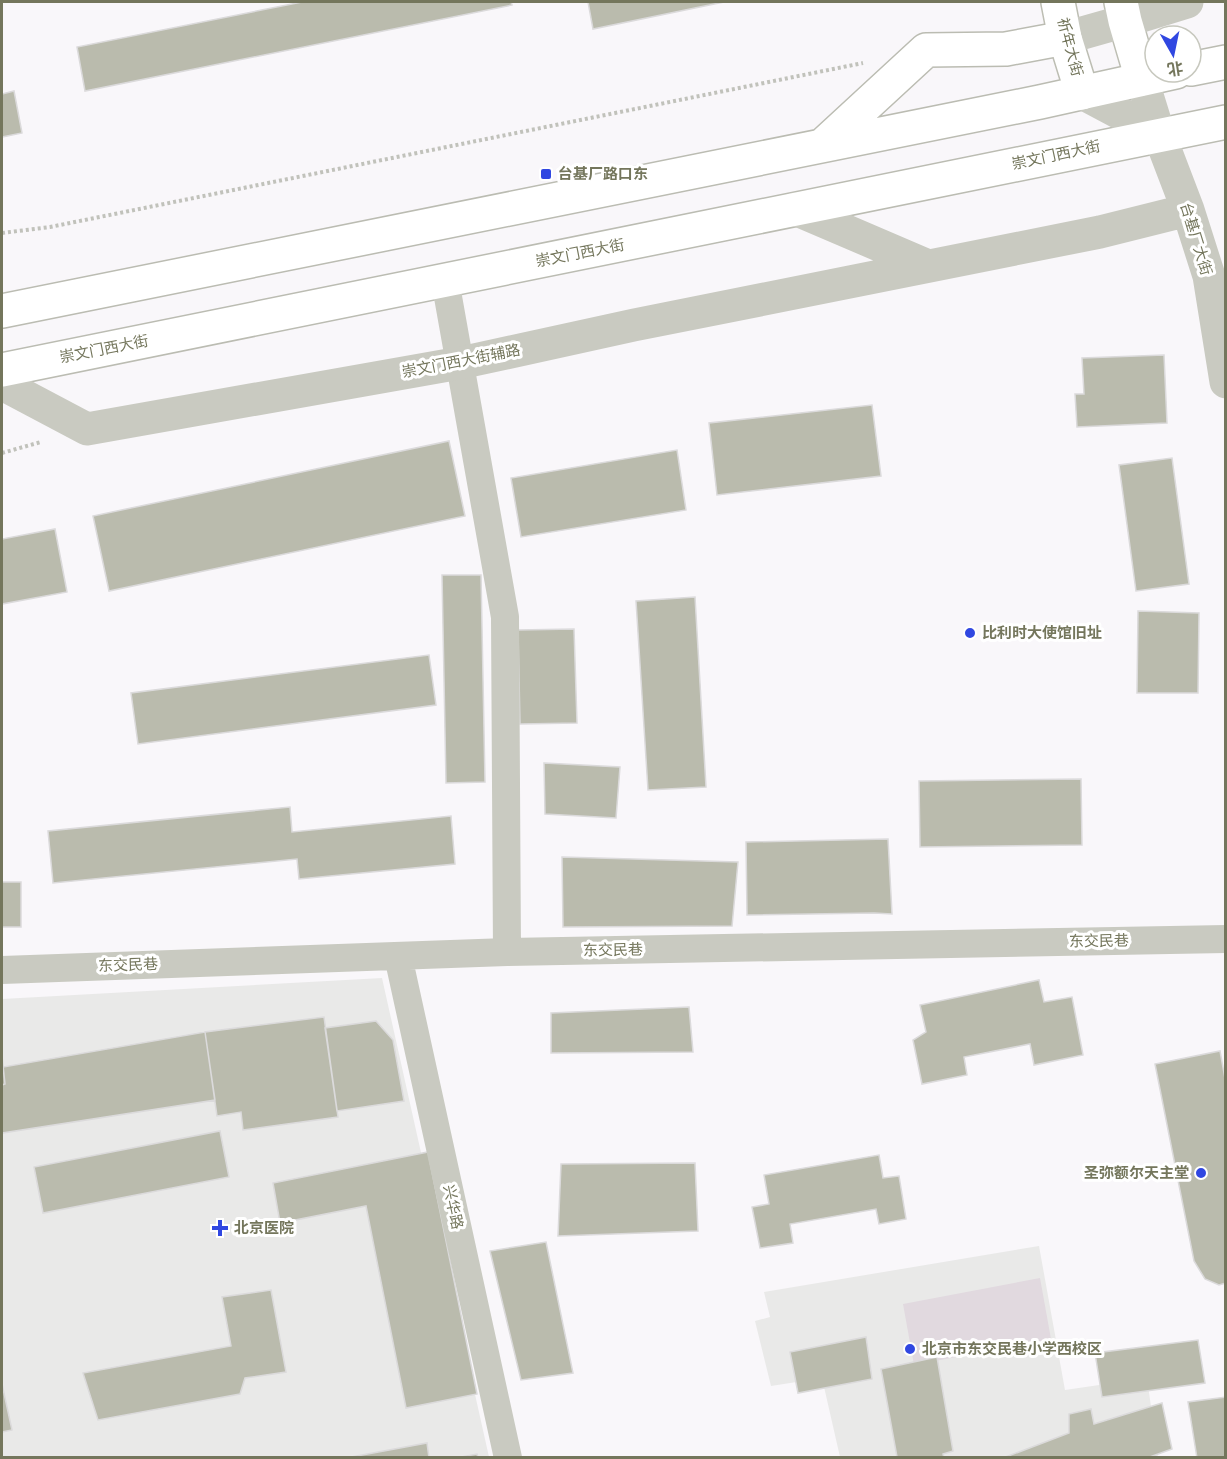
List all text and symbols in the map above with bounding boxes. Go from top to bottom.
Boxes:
street label: 祈年大街 [1055,16,1086,78]
north arrow [1143,24,1203,84]
text: 北 [1166,58,1185,79]
street label: 崇文门西大街 [1010,137,1102,172]
place label: 台基厂路口东 [558,165,648,182]
marker: 台基厂路口东 [539,167,553,181]
street label: 台基厂大街 [1177,200,1216,277]
street label: 崇文门西大街 [534,236,626,269]
street label: 崇文门西大街 [58,332,150,365]
street label: 崇文门西大街辅路 [400,341,521,380]
place label: 比利时大使馆旧址 [982,624,1102,641]
marker: 比利时大使馆旧址 [963,626,977,640]
street label: 东交民巷 [1069,931,1129,950]
street label: 东交民巷 [583,940,643,959]
street label: 东交民巷 [98,955,158,974]
place label: 圣弥额尔天主堂 [1084,1164,1189,1181]
marker: 圣弥额尔天主堂 [1194,1166,1208,1180]
street label: 兴华路 [440,1183,466,1231]
marker: 北京医院 [211,1219,229,1237]
place label: 北京医院 [234,1219,294,1236]
place label: 北京市东交民巷小学西校区 [922,1340,1102,1357]
marker: 北京市东交民巷小学西校区 [903,1342,917,1356]

